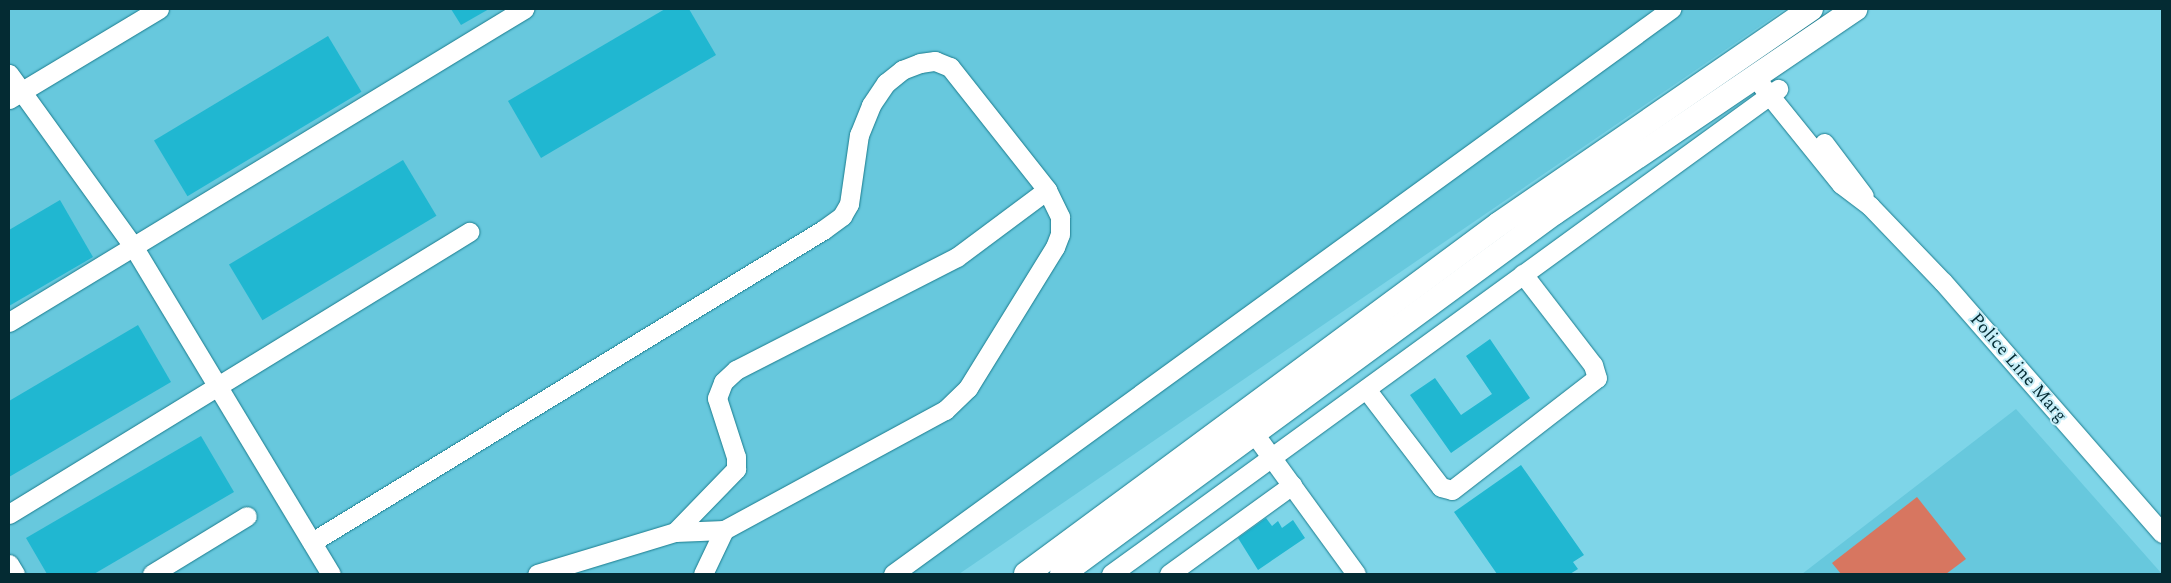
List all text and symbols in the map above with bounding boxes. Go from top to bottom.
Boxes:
street label: Police Line Marg [1965,309,2071,427]

